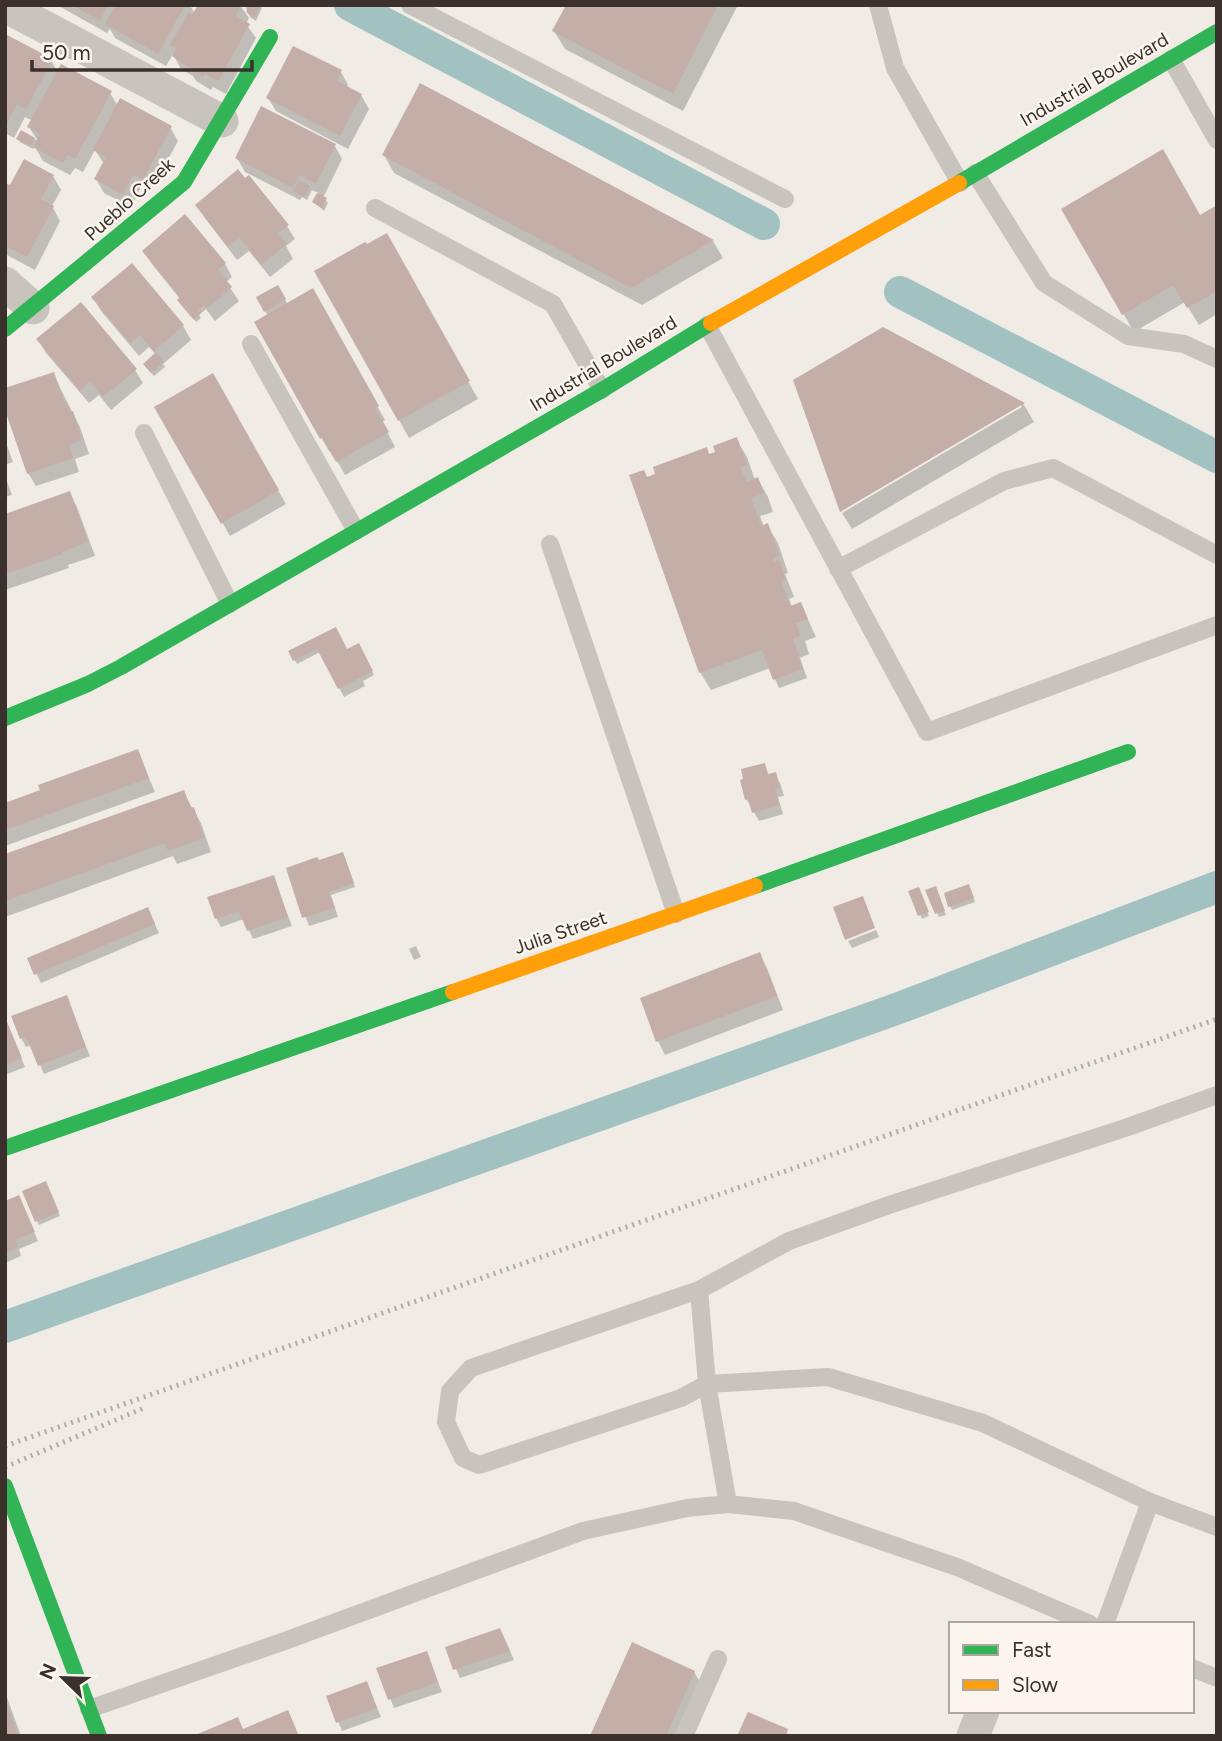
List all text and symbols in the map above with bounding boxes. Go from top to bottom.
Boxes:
scale bar [32,28,252,72]
street label: Industrial Boulevard [1016,28,1172,131]
text: 50 m [42,40,91,65]
street label: Pueblo Creek [80,152,180,246]
street label: Industrial Boulevard [526,310,681,416]
street label: Julia Street [511,906,610,959]
legend [949,1622,1194,1713]
text: Fast [1012,1637,1052,1662]
north arrow [28,1643,98,1713]
text: N [34,1660,61,1683]
text: Slow [1012,1672,1058,1697]

